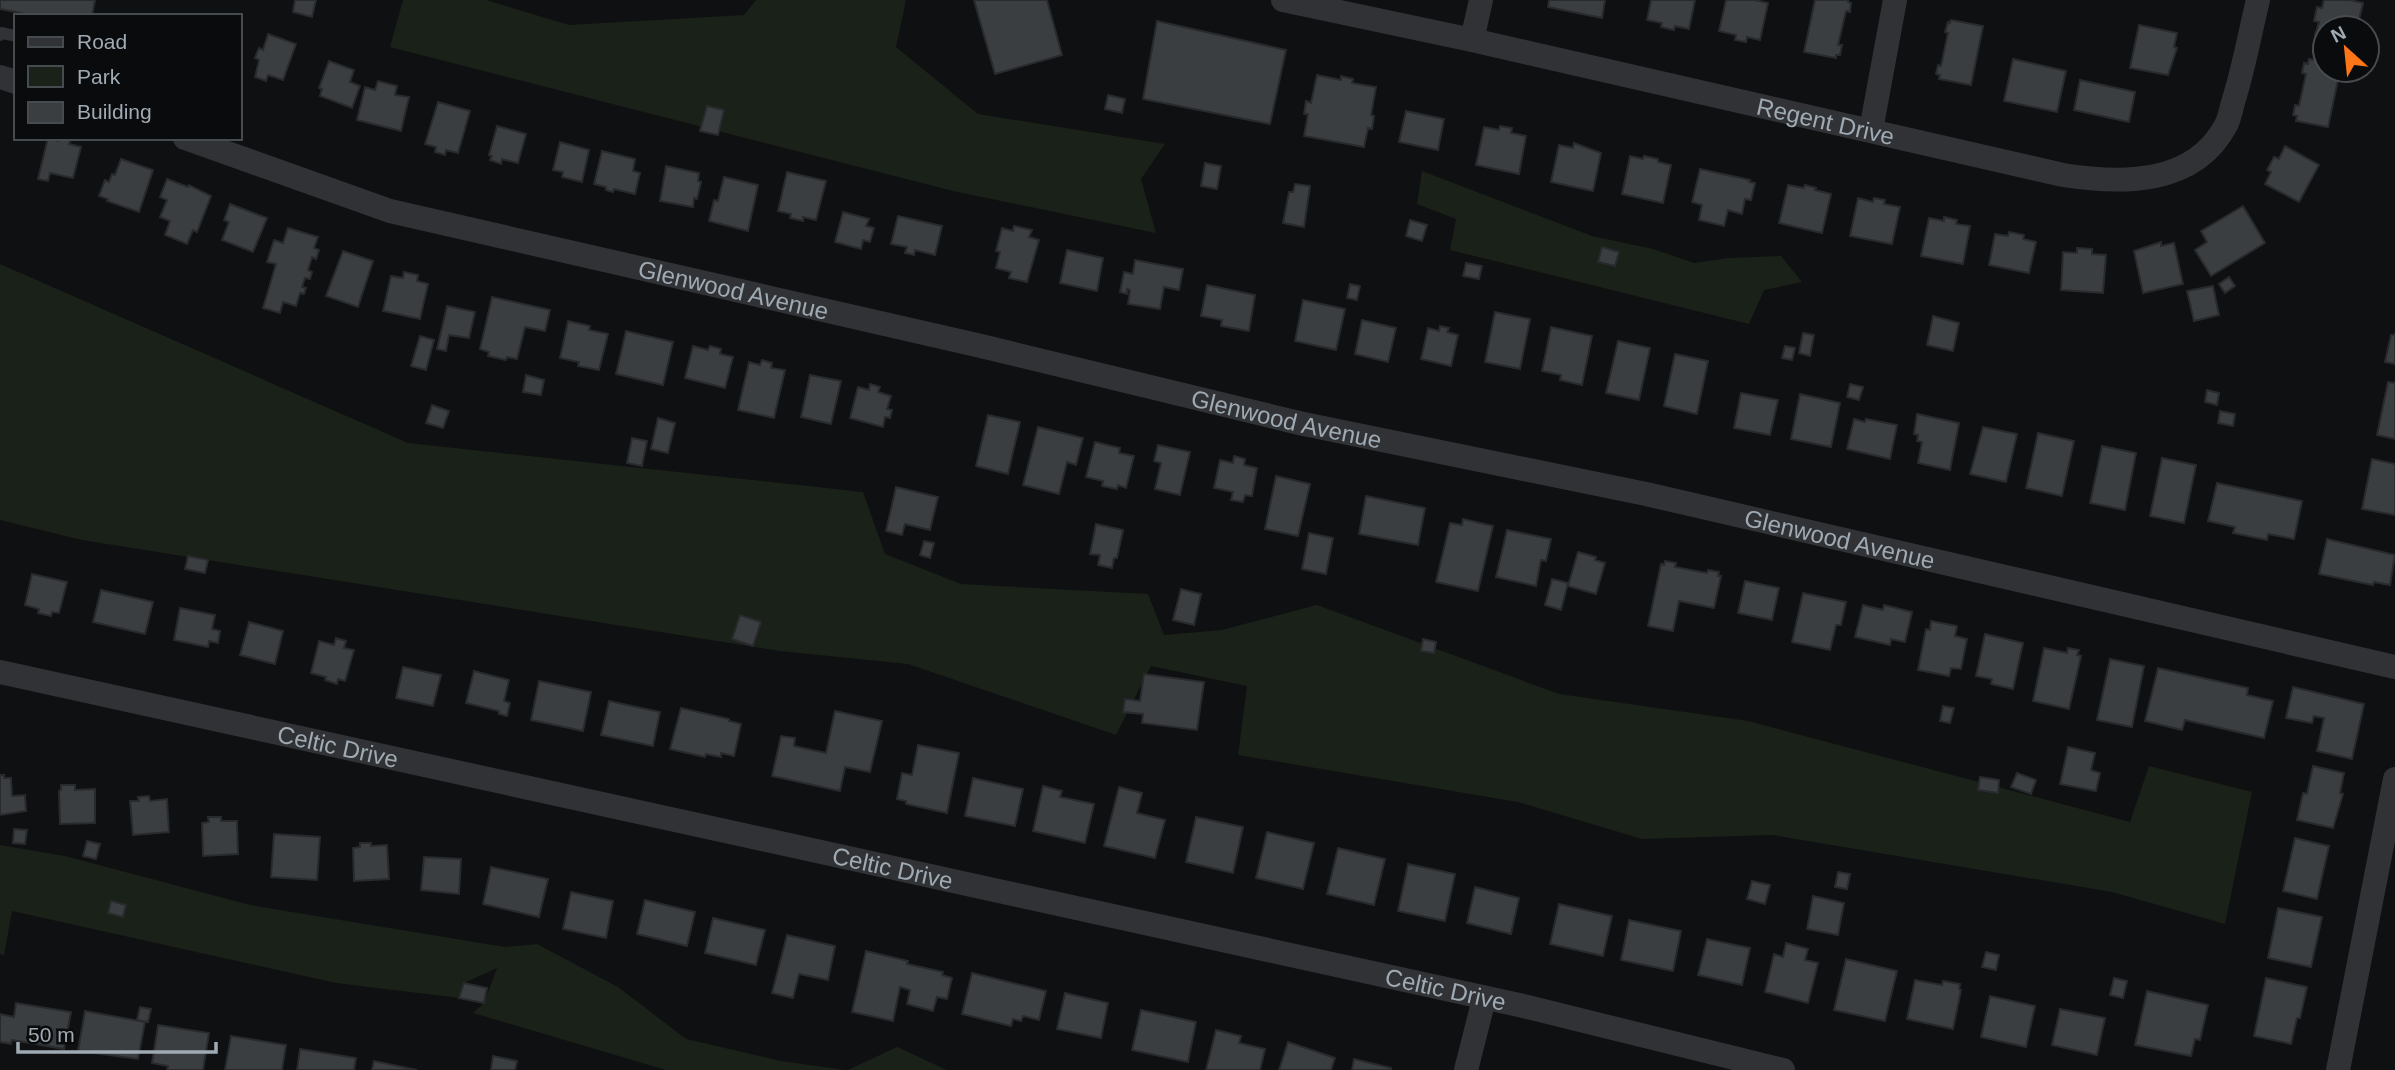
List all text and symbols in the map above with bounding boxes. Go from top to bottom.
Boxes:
legend [14,14,242,140]
north arrow [2311,14,2381,84]
text: N [2328,22,2349,47]
text: Road [77,30,127,53]
text: Park [77,65,121,88]
street label: Regent Drive [1754,92,1897,150]
text: Building [77,100,152,123]
street label: Glenwood Avenue [636,255,831,324]
street label: Glenwood Avenue [1189,384,1384,453]
street label: Glenwood Avenue [1742,504,1937,574]
street label: Celtic Drive [275,720,401,772]
street label: Celtic Drive [830,841,956,894]
street label: Celtic Drive [1383,963,1509,1015]
scale bar [18,1010,215,1054]
text: 50 m [28,1023,75,1046]

